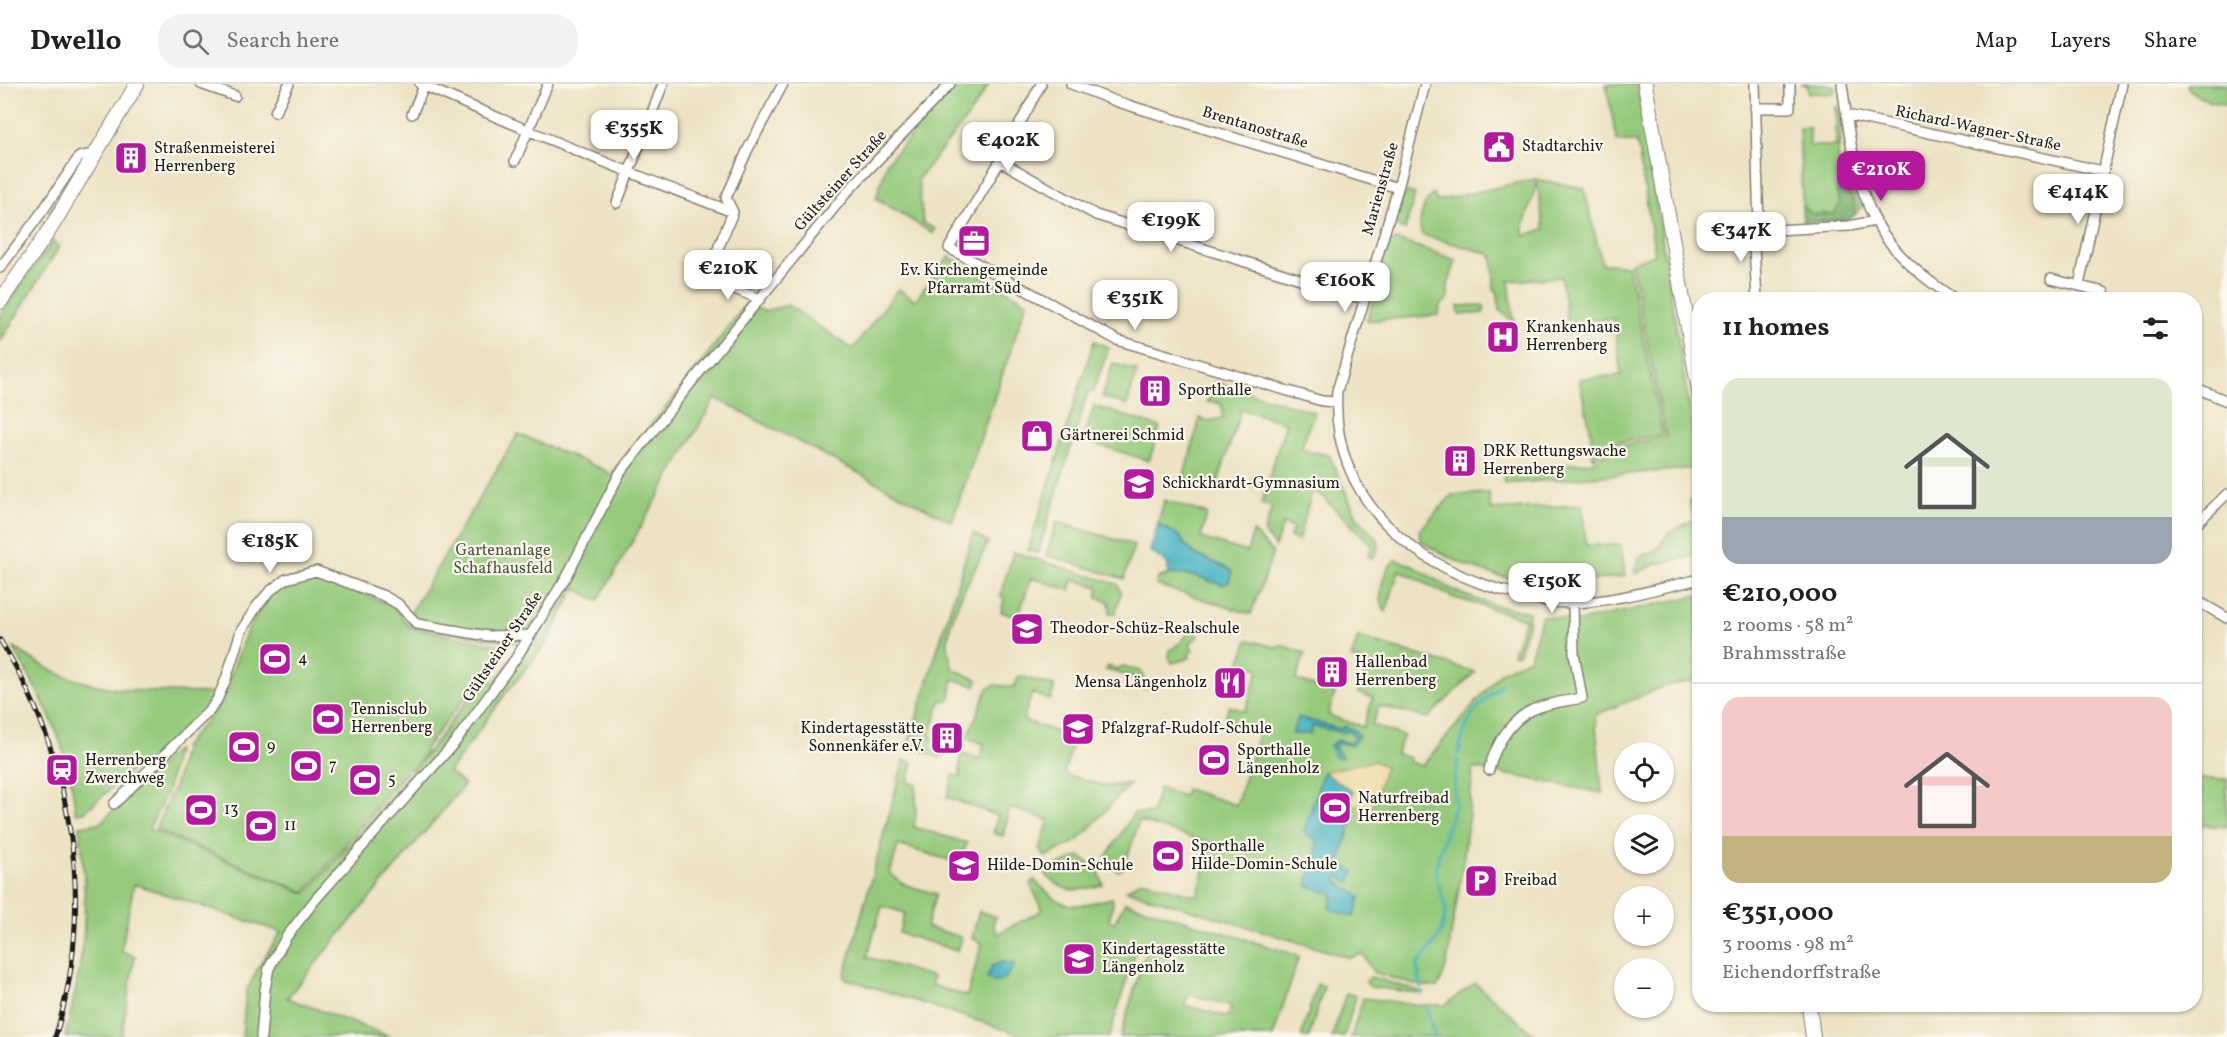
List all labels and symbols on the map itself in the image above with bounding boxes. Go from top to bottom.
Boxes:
street label: Brentanostraße [1199,101,1311,155]
street label: Richard-Wagner-Straße [1893,101,2063,157]
pin: €355K [592,110,676,161]
pin: €402K [966,122,1050,173]
street label: Gültsteiner Straße [790,126,892,236]
public building icon: Stadtarchiv [1481,129,1517,165]
place label: Stadtarchiv [1522,136,1604,158]
place label: Straßenmeisterei Herrenberg [154,138,276,178]
building icon: Straßenmeisterei Herrenberg [113,140,149,176]
street label: Marienstraße [1357,140,1405,238]
pin: €210K [1839,151,1923,202]
pin: €414K [2036,174,2120,225]
pin: €199K [1129,202,1213,253]
pin: €347K [1699,212,1783,263]
office icon: Ev. Kirchengemeinde Pfarramt Süd [956,223,992,259]
pin: €210K [686,250,770,301]
place label: Ev. Kirchengemeinde Pfarramt Süd [900,260,1048,300]
pin: €160K [1303,262,1387,313]
pin: €351K [1093,280,1177,331]
place label: Krankenhaus Herrenberg [1526,317,1620,357]
hospital icon: Krankenhaus Herrenberg [1485,319,1521,355]
building icon: Sporthalle [1137,373,1173,409]
place label: Sporthalle [1178,380,1252,402]
shop icon: Gärtnerei Schmid [1019,418,1055,454]
place label: Gärtnerei Schmid [1060,425,1185,447]
place label: DRK Rettungswache Herrenberg [1483,441,1626,481]
building icon: DRK Rettungswache Herrenberg [1442,443,1478,479]
school or university icon: Schickhardt-Gymnasium [1121,466,1157,502]
place label: Schickhardt-Gymnasium [1162,473,1340,495]
pin: €185K [228,523,312,574]
park label: Gartenanlage Schafhausfeld [453,540,553,580]
pin: €150K [1510,563,1594,614]
street label: Gültsteiner Straße [458,587,548,707]
school or university icon: Theodor-Schüz-Realschule [1009,611,1045,647]
place label: Theodor-Schüz-Realschule [1050,618,1240,640]
sports icon: 4 [257,641,293,677]
place label: 4 [298,648,308,670]
place label: Hallenbad Herrenberg [1355,652,1436,692]
building icon: Hallenbad Herrenberg [1314,654,1350,690]
restaurant icon: Mensa Längenholz [1212,665,1248,701]
place label: Mensa Längenholz [1075,672,1207,694]
place label: Tennisclub Herrenberg [351,699,432,739]
sports icon: Tennisclub Herrenberg [310,701,346,737]
school or university icon: Pfalzgraf-Rudolf-Schule [1060,711,1096,747]
place label: Kindertagesstätte Sonnenkäfer e.V. [801,718,924,758]
place label: Pfalzgraf-Rudolf-Schule [1101,718,1272,740]
building icon: Kindertagesstätte Sonnenkäfer e.V. [929,720,965,756]
sports icon: 9 [226,729,262,765]
place label: 9 [267,736,275,758]
place label: Sporthalle Längenholz [1237,740,1319,780]
sports icon: Sporthalle Längenholz [1196,742,1232,778]
sports icon: 7 [288,748,324,784]
place label: Herrenberg Zwerchweg [85,750,166,790]
station icon: Herrenberg Zwerchweg [44,752,80,788]
place label: 7 [329,755,337,777]
sports icon: 5 [347,762,383,798]
place label: 5 [388,769,396,791]
place label: Naturfreibad Herrenberg [1358,788,1449,828]
sports icon: Naturfreibad Herrenberg [1317,790,1353,826]
sports icon: 13 [183,792,219,828]
place label: 13 [224,799,238,821]
sports icon: 11 [243,808,279,844]
place label: 11 [284,815,296,837]
place label: Sporthalle Hilde-Domin-Schule [1191,836,1337,876]
sports icon: Sporthalle Hilde-Domin-Schule [1150,838,1186,874]
school or university icon: Hilde-Domin-Schule [946,848,982,884]
place label: Hilde-Domin-Schule [987,855,1133,877]
parking icon: Freibad [1463,863,1499,899]
place label: Freibad [1504,870,1557,892]
place label: Kindertagesstätte Längenholz [1102,939,1225,979]
school or university icon: Kindertagesstätte Längenholz [1061,941,1097,977]

